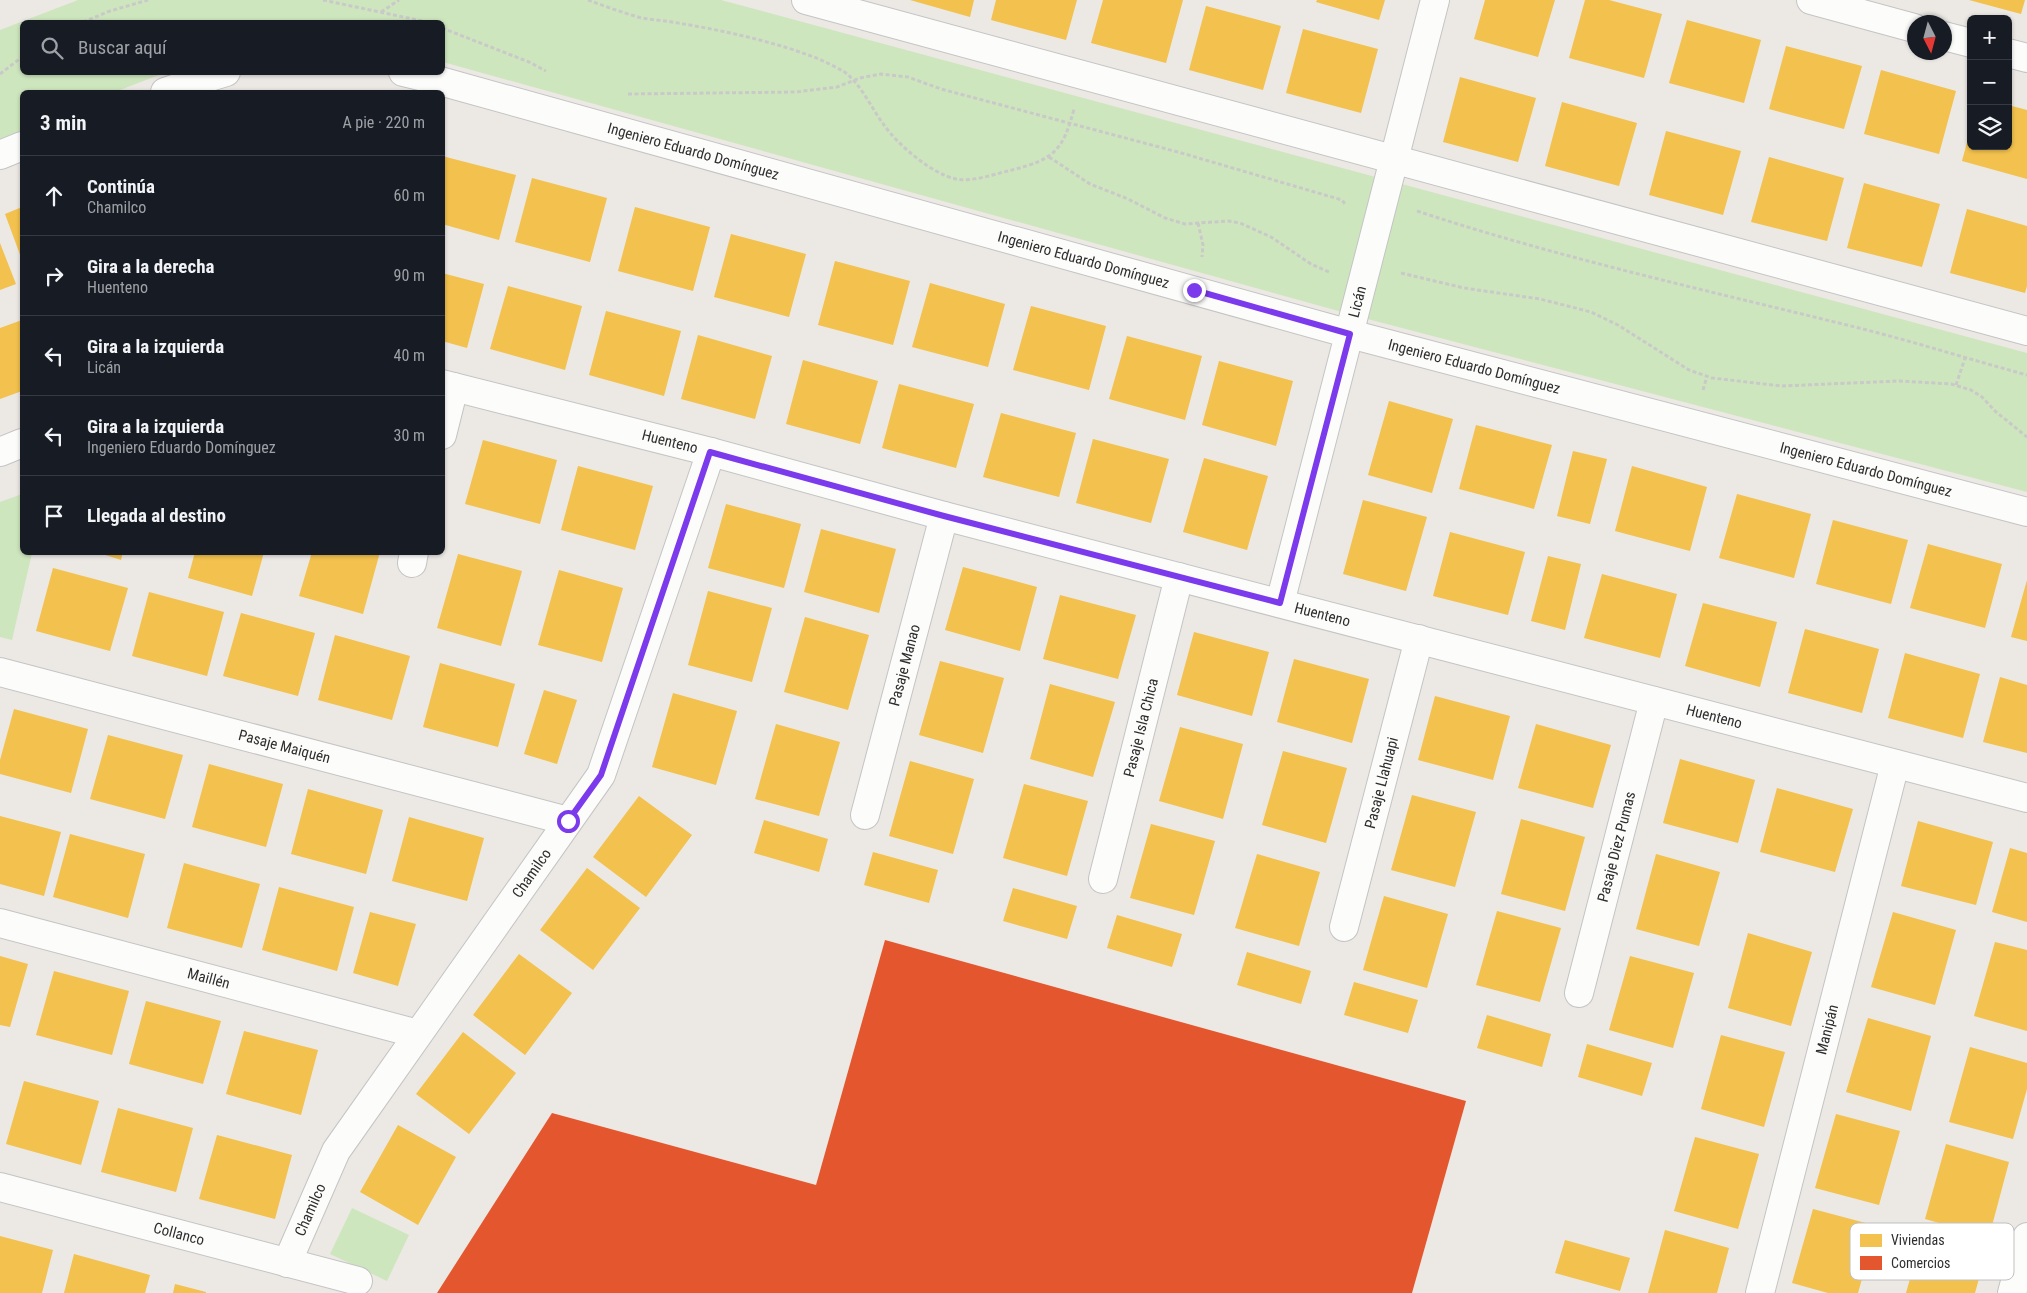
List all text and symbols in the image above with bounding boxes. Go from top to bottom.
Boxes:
north arrow [1907,15,1952,60]
map controls [1967,15,2012,150]
button: + [1967,15,2012,60]
search box [20,20,445,75]
icon: search [38,34,66,62]
text: Buscar aquí [78,36,167,59]
button: − [1967,60,2012,105]
button: layers [1967,105,2012,150]
text: 3 min [40,111,87,135]
text: A pie · 220 m [342,113,425,132]
street label: Ingeniero Eduardo Domínguez [606,119,781,184]
text: Continúa [87,175,155,198]
icon: ahead [40,182,68,210]
text: 60 m [393,186,425,205]
text: Chamilco [87,198,146,217]
street label: Ingeniero Eduardo Domínguez [996,228,1171,292]
text: Gira a la derecha [87,255,214,278]
icon: right [40,262,68,290]
text: 90 m [393,266,425,285]
text: Huenteno [87,278,148,297]
route end [1183,279,1206,302]
street label: Licán [1345,284,1370,320]
text: Gira a la izquierda [87,335,224,358]
street label: Ingeniero Eduardo Domínguez [1386,335,1562,398]
icon: left [40,342,68,370]
text: 40 m [393,346,425,365]
text: Licán [87,358,121,377]
text: Gira a la izquierda [87,415,224,438]
icon: left [40,422,68,450]
text: 30 m [393,426,425,445]
street label: Huenteno [640,426,700,457]
text: Ingeniero Eduardo Domínguez [87,438,276,457]
street label: Ingeniero Eduardo Domínguez [1778,438,1954,501]
icon: arrive [40,502,68,530]
text: Llegada al destino [87,504,226,527]
street label: Huenteno [1292,599,1352,630]
street label: Pasaje Manao [885,622,924,708]
street label: Pasaje Isla Chica [1120,676,1162,779]
street label: Huenteno [1684,701,1744,732]
street label: Pasaje Maiquén [236,726,332,767]
street label: Pasaje Llahuapi [1361,735,1402,830]
street label: Pasaje Diez Pumas [1594,789,1639,904]
route start [557,810,580,833]
street label: Chamilco [508,845,555,901]
street label: Maillén [186,964,232,993]
street label: Manipán [1812,1002,1842,1056]
street label: Chamilco [291,1181,330,1239]
street label: Collanco [152,1219,206,1249]
legend [1850,1223,2014,1280]
text: Viviendas [1891,1232,1945,1248]
text: Comercios [1891,1255,1950,1271]

